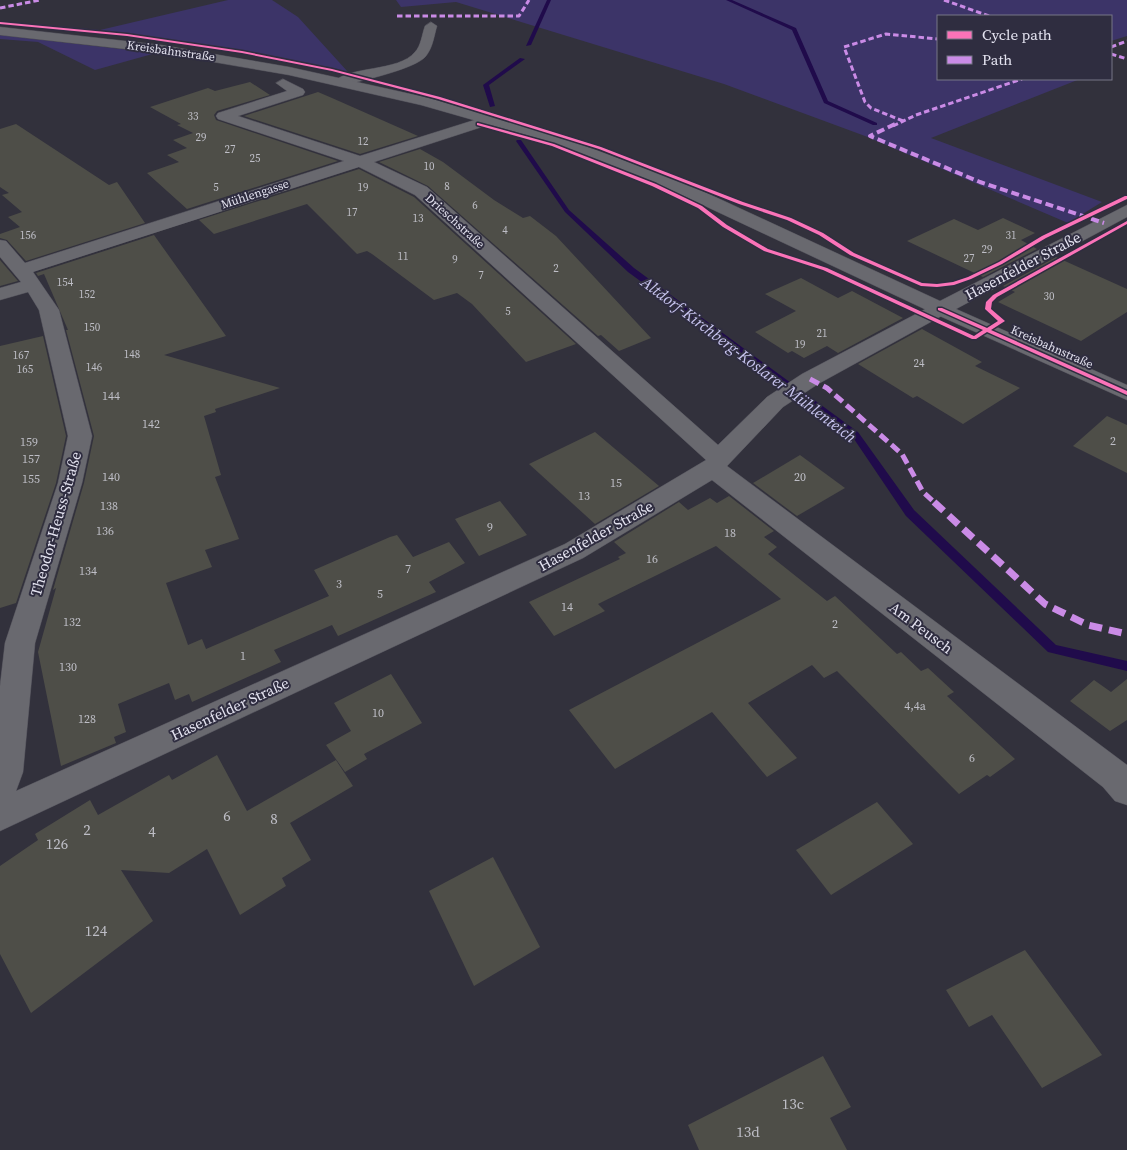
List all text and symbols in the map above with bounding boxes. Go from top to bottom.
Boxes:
legend [937,15,1112,80]
text: Cycle path [982,24,1052,45]
street label: Kreisbahnstraße [126,37,216,65]
text: Path [982,49,1012,70]
house number: 33 [188,109,199,124]
house number: 29 [196,130,207,145]
house number: 12 [358,134,369,149]
house number: 27 [225,142,236,157]
house number: 25 [250,151,261,166]
house number: 10 [424,159,435,174]
street label: Mühlengasse [219,176,291,212]
house number: 8 [444,179,450,194]
house number: 5 [213,180,219,195]
house number: 19 [358,180,369,195]
street label: Drieschstraße [422,190,488,252]
house number: 6 [472,198,478,213]
house number: 17 [347,205,358,220]
house number: 13 [413,211,424,226]
house number: 4 [502,223,508,238]
street label: Hasenfelder Straße [961,226,1085,305]
house number: 156 [20,228,37,243]
house number: 31 [1006,228,1017,243]
house number: 29 [982,242,993,257]
house number: 11 [398,249,409,264]
house number: 27 [964,251,975,266]
house number: 9 [452,252,458,267]
house number: 2 [553,261,559,276]
house number: 7 [478,268,484,283]
water label: Altdorf-Kirchberg-Koslarer Mühlenteich [636,270,862,448]
house number: 154 [57,275,74,290]
house number: 152 [79,287,96,302]
house number: 30 [1044,289,1055,304]
house number: 5 [505,304,511,319]
house number: 150 [84,320,101,335]
street label: Kreisbahnstraße [1008,322,1096,372]
house number: 21 [817,326,828,341]
house number: 19 [795,337,806,352]
house number: 148 [124,347,140,362]
house number: 167 [13,348,30,363]
house number: 24 [914,356,925,371]
house number: 146 [86,360,103,375]
house number: 165 [17,362,34,377]
house number: 144 [102,388,120,404]
house number: 142 [142,416,160,432]
house number: 2 [1110,433,1116,449]
house number: 159 [20,434,38,450]
street label: Theodor-Heuss-Straße [25,449,86,599]
house number: 157 [22,451,40,467]
house number: 140 [102,469,120,485]
house number: 20 [794,469,806,485]
house number: 155 [22,471,40,487]
house number: 15 [610,475,622,491]
house number: 13 [578,488,590,504]
street label: Hasenfelder Straße [535,495,657,576]
house number: 138 [100,498,118,514]
house number: 9 [487,519,493,535]
house number: 136 [96,523,114,539]
house number: 18 [724,525,736,541]
house number: 16 [646,551,658,567]
house number: 7 [405,561,411,577]
house number: 134 [79,563,97,579]
house number: 3 [336,576,342,592]
house number: 5 [377,586,383,602]
street label: Am Peusch [885,597,957,658]
house number: 14 [561,599,573,615]
house number: 132 [63,614,81,630]
house number: 2 [832,616,838,632]
house number: 1 [240,648,246,664]
house number: 130 [59,659,77,675]
street label: Hasenfelder Straße [167,672,293,745]
house number: 4,4a [904,698,927,714]
house number: 10 [372,705,384,721]
house number: 128 [78,711,96,727]
house number: 6 [969,750,975,766]
house number: 6 [223,805,231,826]
house number: 8 [270,808,278,829]
house number: 2 [83,819,91,840]
house number: 4 [148,821,156,842]
house number: 126 [46,833,68,854]
house number: 124 [85,920,108,941]
house number: 13c [782,1093,804,1114]
house number: 13d [736,1121,760,1142]

